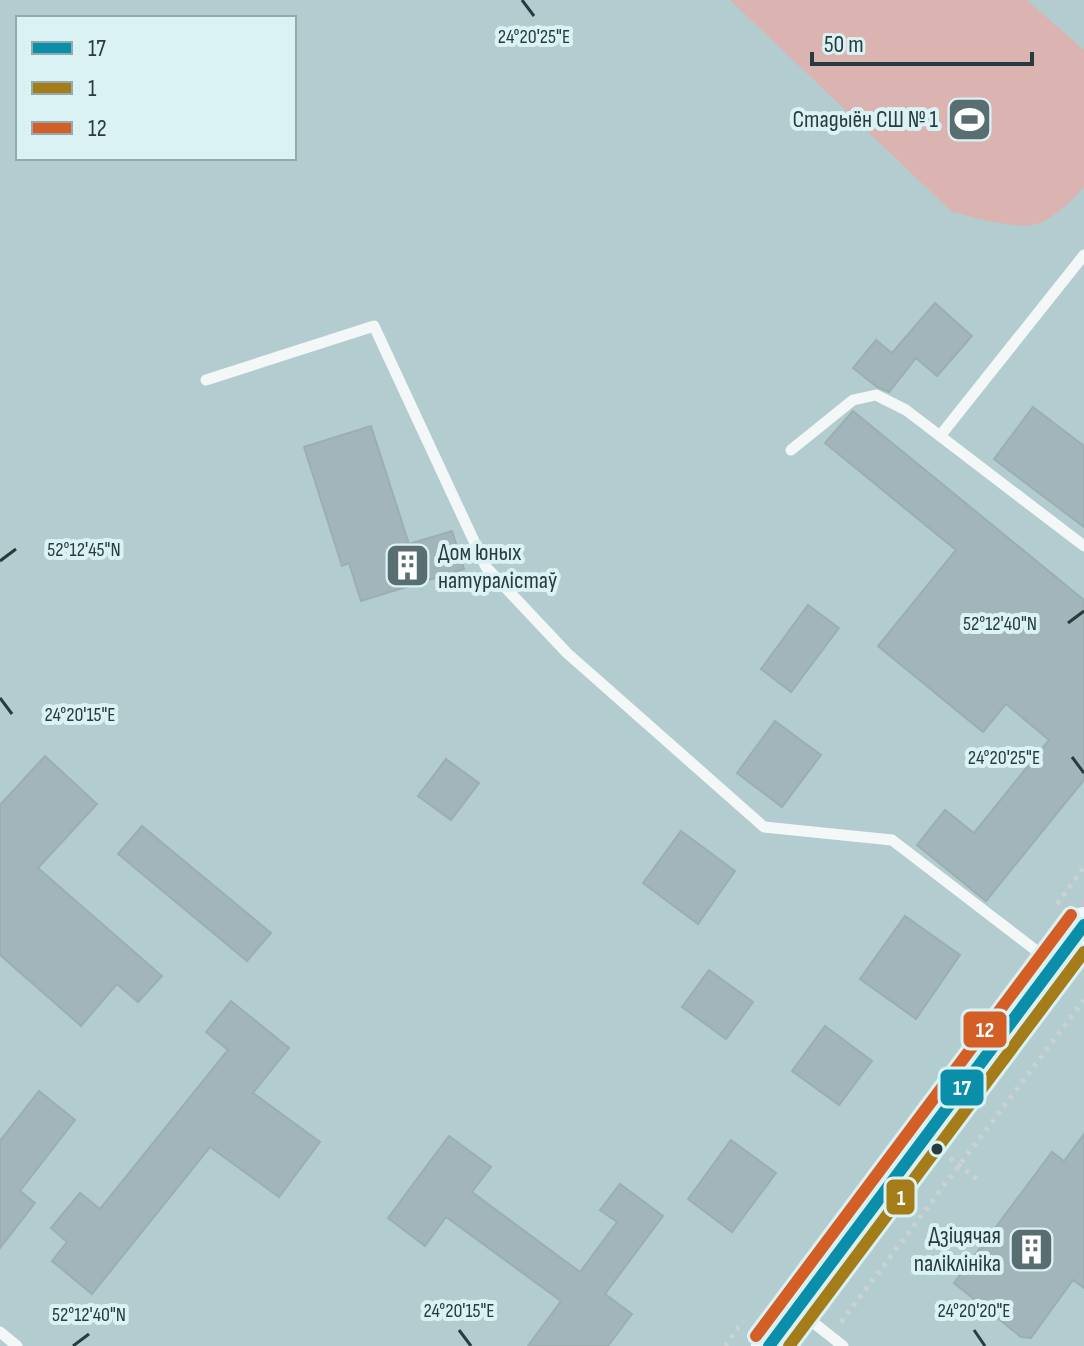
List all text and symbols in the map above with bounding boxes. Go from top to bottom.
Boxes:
legend [16,16,296,160]
scale bar [812,16,1032,66]
text: 24°20'25"E [498,25,570,49]
text: 50 m [824,30,864,59]
text: 17 [88,34,106,63]
text: 1 [88,74,97,103]
sports icon: Стадыён СШ № 1 [945,95,993,143]
place label: Стадыён СШ № 1 [793,105,939,134]
text: 12 [88,114,107,143]
text: 52°12'45"N [47,538,121,562]
place label: Дом юных натуралістаў [438,538,557,595]
building icon: Дом юных натуралістаў [383,542,431,590]
text: 52°12'40"N [963,612,1037,636]
text: 24°20'15"E [44,703,116,727]
text: 24°20'25"E [968,746,1040,770]
line badge: 12 [962,1010,1008,1049]
text: 12 [976,1017,994,1044]
line badge: 17 [939,1068,985,1107]
text: 17 [953,1075,971,1102]
unlabelled marker [929,1141,945,1157]
line badge: 1 [885,1178,916,1216]
text: 1 [897,1185,906,1212]
place label: Дзіцячая паліклініка [914,1221,1001,1278]
building icon: Дзіцячая паліклініка [1008,1225,1056,1273]
text: 24°20'15"E [423,1299,495,1323]
text: 24°20'20"E [937,1299,1011,1323]
text: 52°12'40"N [52,1303,126,1327]

